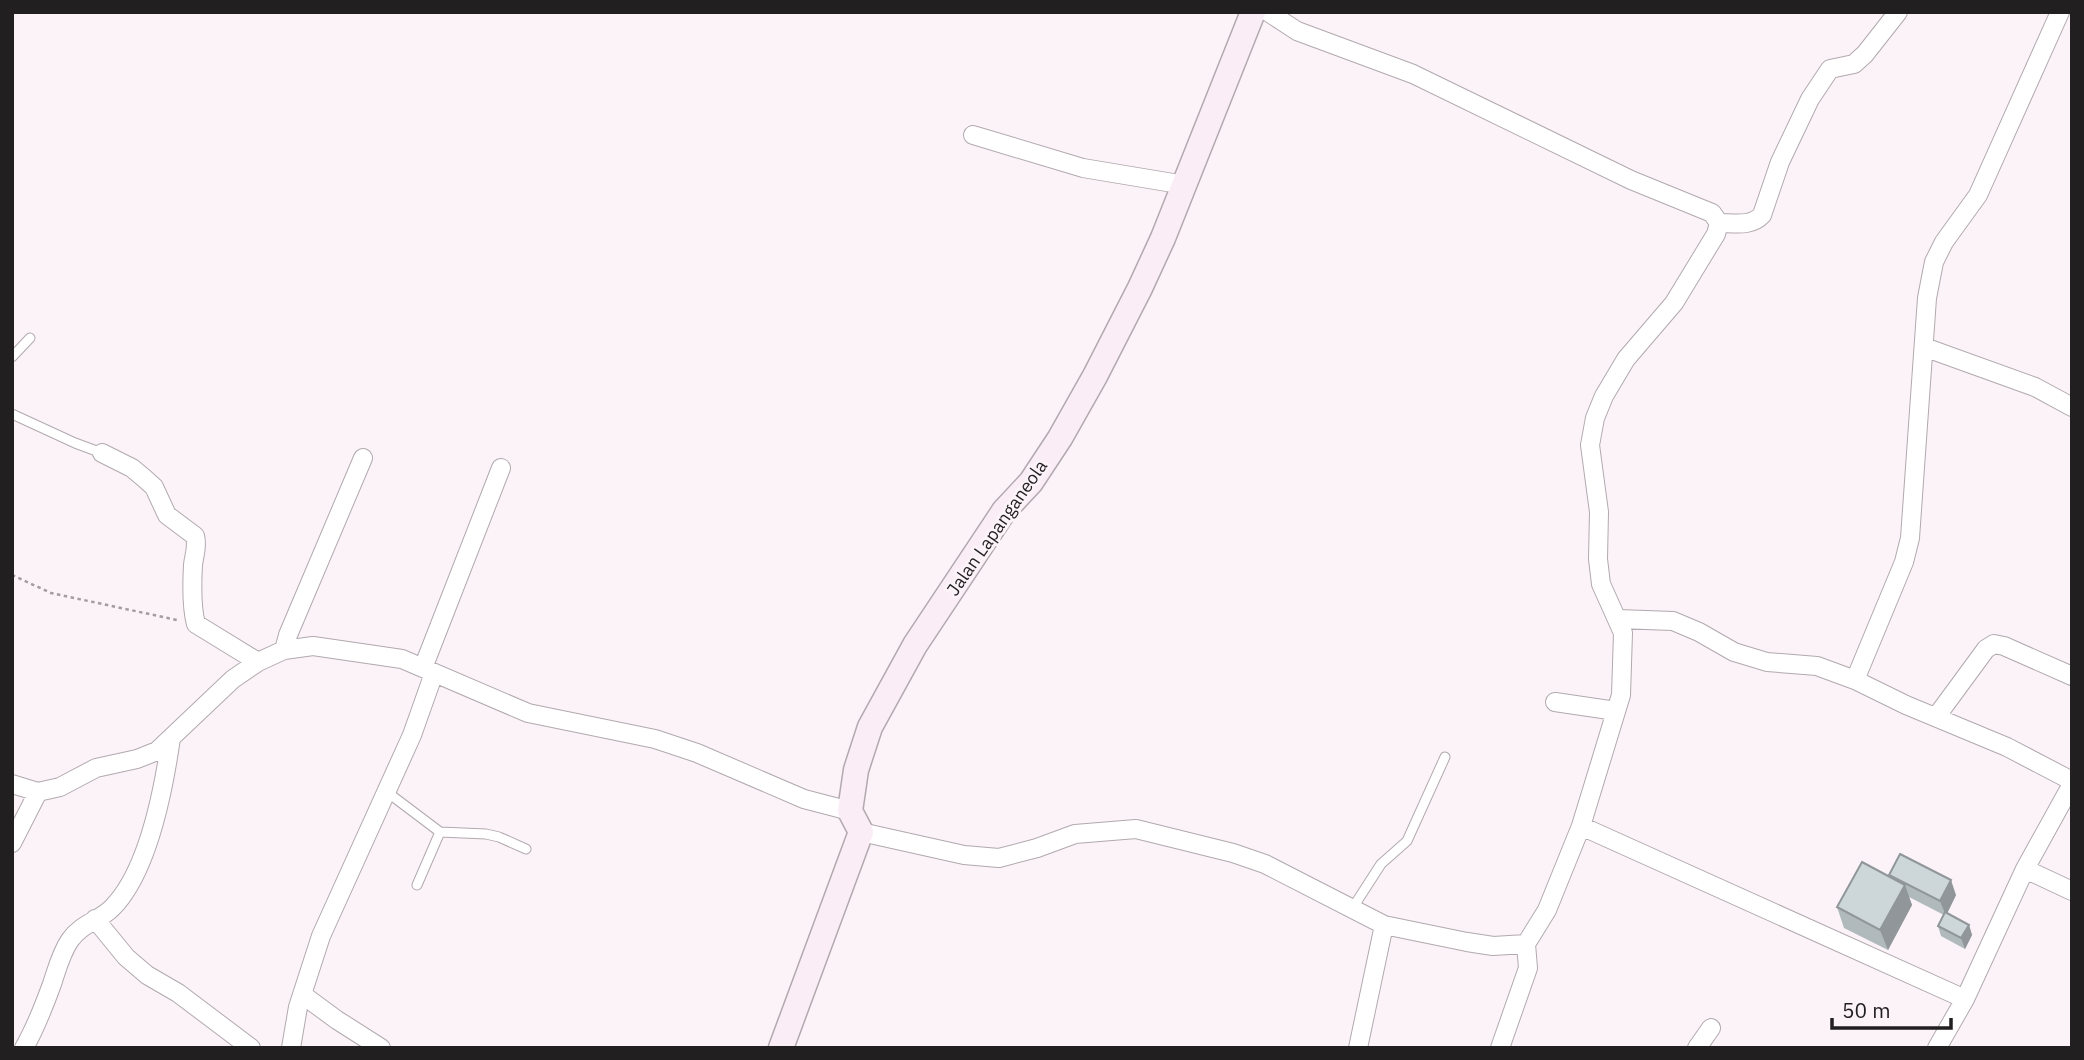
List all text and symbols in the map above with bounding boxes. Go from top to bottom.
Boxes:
street label: Jalan Lapanganeola [941,455,1052,600]
scale bar [1832,986,1951,1030]
text: 50 m [1842,996,1891,1024]

